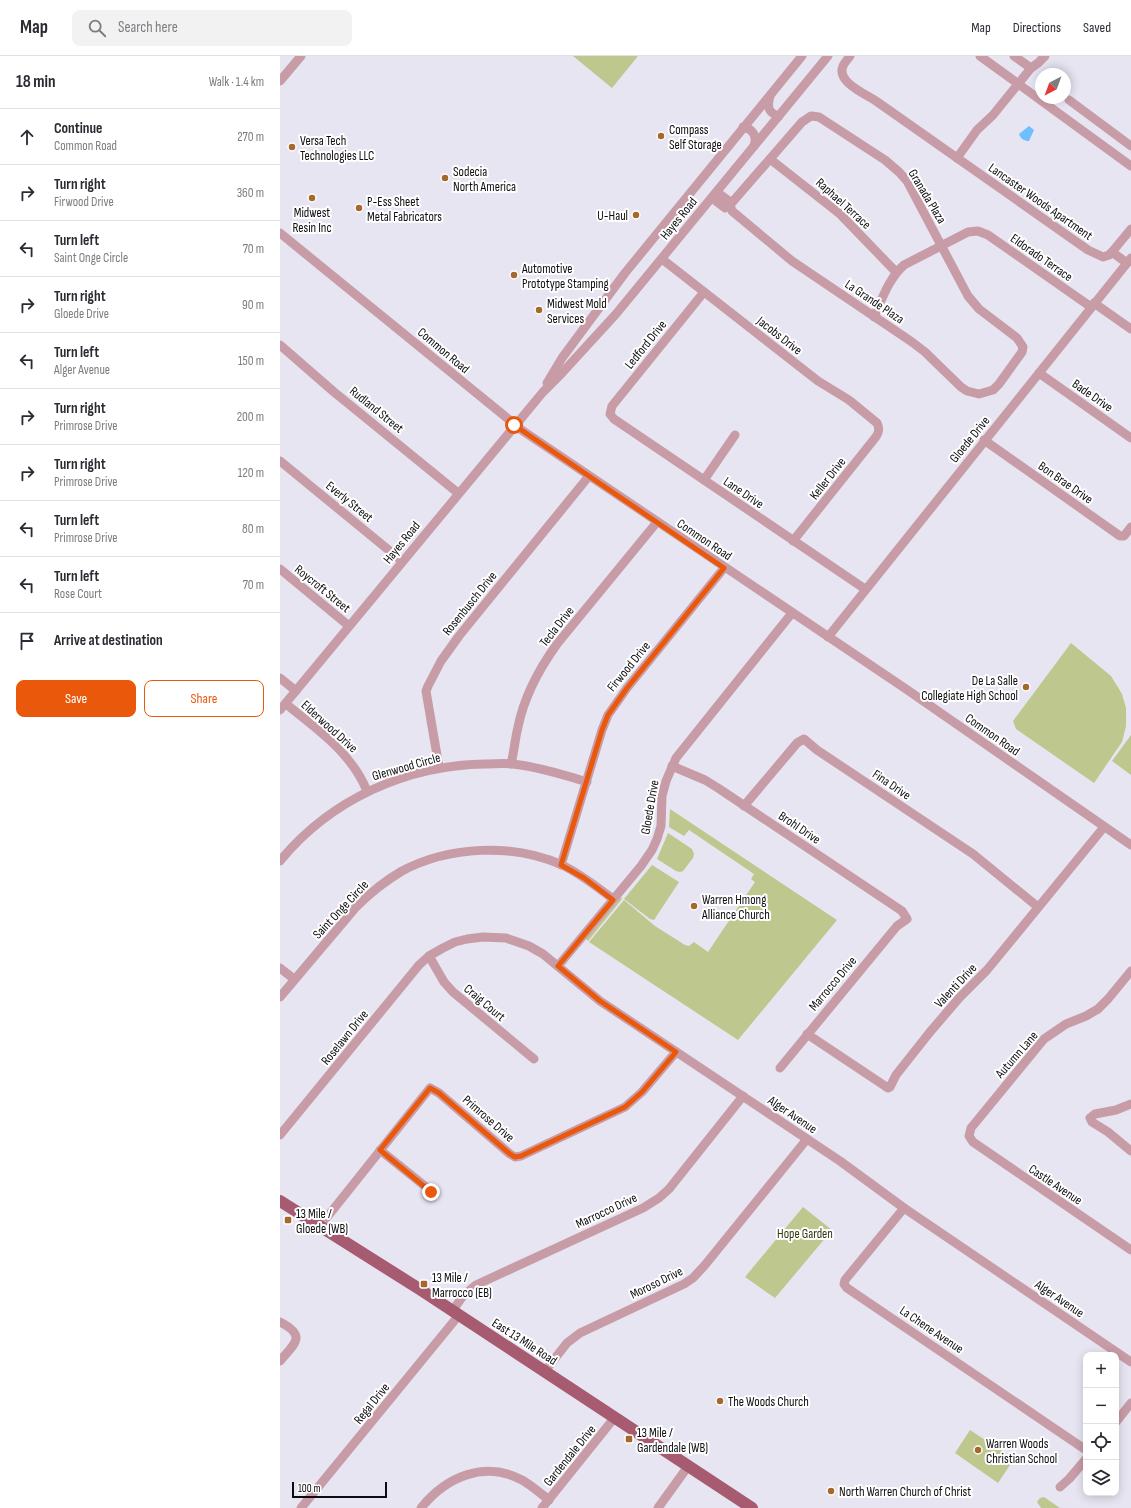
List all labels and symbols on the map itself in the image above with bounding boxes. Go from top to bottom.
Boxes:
north arrow [1035,68,1071,104]
place label: Compass Self Storage [669,122,722,153]
marker: Compass Self Storage [656,131,666,141]
place label: Versa Tech Technologies LLC [300,133,374,164]
marker: Versa Tech Technologies LLC [287,142,297,152]
street label: Lancaster Woods Apartment [985,160,1096,244]
place label: Sodecia North America [453,164,516,195]
street label: Granada Plaza [905,166,950,227]
marker: Sodecia North America [440,173,450,183]
street label: Raphael Terrace [812,175,874,233]
marker: Midwest Resin Inc [307,193,317,203]
place label: P-Ess Sheet Metal Fabricators [367,194,442,225]
street label: Hayes Road [657,194,701,243]
marker: P-Ess Sheet Metal Fabricators [354,203,364,213]
place label: Midwest Resin Inc [292,205,332,236]
place label: U-Haul [597,208,628,224]
marker: U-Haul [631,210,641,220]
street label: Eldorado Terrace [1007,231,1076,285]
place label: Automotive Prototype Stamping [521,261,609,292]
marker: Automotive Prototype Stamping [509,270,519,280]
street label: La Grande Plaza [842,276,907,327]
place label: Midwest Mold Services [547,296,607,327]
marker: Midwest Mold Services [534,305,544,315]
street label: Jacobs Drive [753,313,805,358]
street label: Ledford Drive [621,317,670,372]
street label: Common Road [414,324,473,377]
street label: Bade Drive [1069,376,1116,416]
street label: Rudland Street [346,383,407,436]
street label: Gloede Drive [946,413,993,466]
route start [505,416,523,434]
street label: Keller Drive [806,454,849,503]
street label: Bon Brae Drive [1035,458,1096,507]
street label: Lane Drive [720,474,767,512]
street label: Everly Street [323,478,376,526]
street label: Common Road [674,516,735,564]
street label: Hayes Road [380,518,424,567]
street label: Roycroft Street [291,561,354,616]
street label: Rosenbusch Drive [439,568,500,639]
street label: Tecla Drive [536,603,578,650]
street label: Firwood Drive [604,638,654,695]
place label: De La Salle Collegiate High School [921,673,1018,704]
marker: De La Salle Collegiate High School [1021,682,1031,692]
street label: Elderwood Drive [298,697,361,756]
street label: Common Road [962,710,1023,759]
street label: Glenwood Circle [370,750,442,784]
street label: Fina Drive [869,766,914,803]
street label: Gloede Drive [637,779,663,836]
street label: Brohl Drive [775,808,824,848]
street label: Saint Onge Circle [310,877,372,942]
place label: Warren Hmong Alliance Church [701,892,770,923]
marker: Warren Hmong Alliance Church [689,901,699,911]
street label: Marrocco Drive [805,953,860,1014]
street label: Valenti Drive [931,960,980,1011]
street label: Craig Court [460,981,508,1025]
street label: Roselawn Drive [318,1007,372,1068]
street label: Autumn Lane [991,1028,1041,1082]
street label: Primrose Drive [459,1092,518,1146]
street label: Alger Avenue [764,1092,820,1137]
street label: Castle Avenue [1026,1161,1085,1209]
route end [422,1183,440,1201]
street label: Marrocco Drive [573,1190,640,1232]
place label: 13 Mile / Gloede (WB) [296,1206,348,1237]
marker: 13 Mile / Gloede (WB) [283,1215,293,1225]
park label: Hope Garden [777,1226,833,1242]
street label: Moroso Drive [627,1263,686,1303]
place label: 13 Mile / Marrocco (EB) [432,1270,492,1301]
street label: Alger Avenue [1031,1276,1087,1321]
marker: 13 Mile / Marrocco (EB) [419,1279,429,1289]
street label: La Chene Avenue [896,1303,966,1357]
street label: East 13 Mile Road [489,1315,560,1369]
street label: Regal Drive [350,1380,393,1427]
place label: The Woods Church [728,1394,809,1410]
marker: The Woods Church [715,1396,725,1406]
street label: Gardendale Drive [540,1422,599,1489]
place label: 13 Mile / Gardendale (WB) [637,1425,708,1456]
marker: 13 Mile / Gardendale (WB) [624,1434,634,1444]
place label: Warren Woods Christian School [986,1436,1057,1467]
marker: Warren Woods Christian School [973,1445,983,1455]
scale bar [292,1480,387,1499]
place label: North Warren Church of Christ [839,1484,971,1500]
marker: North Warren Church of Christ [826,1486,836,1496]

